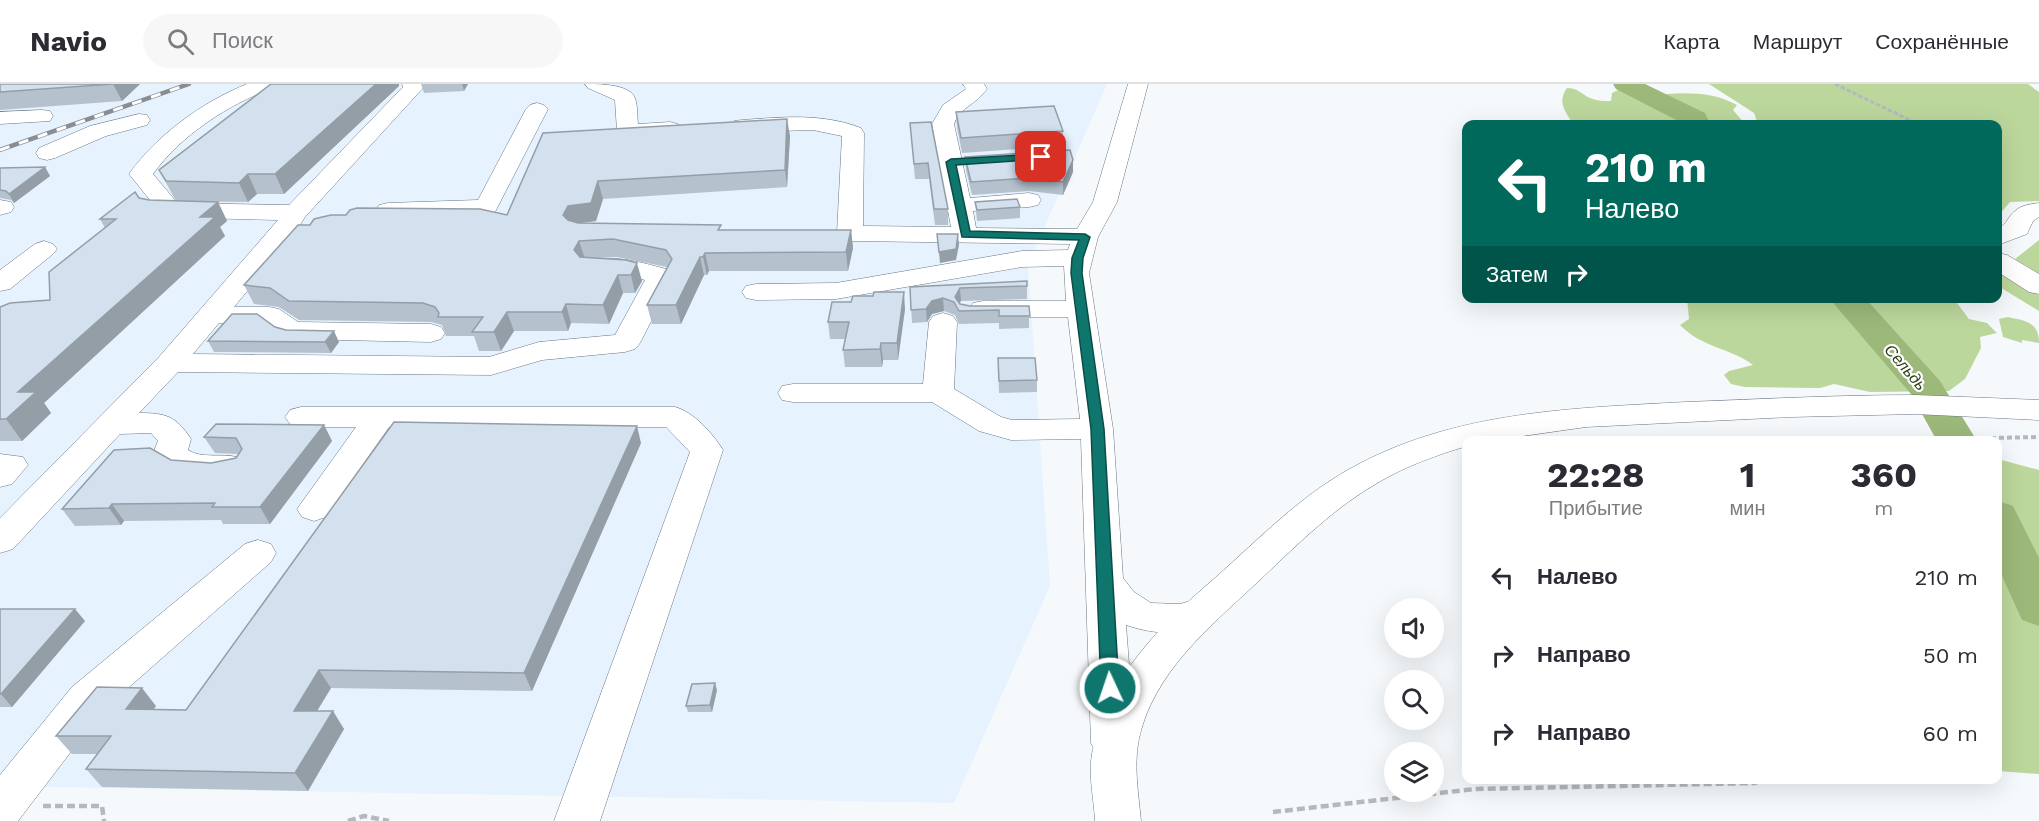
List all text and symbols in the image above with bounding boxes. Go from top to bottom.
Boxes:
search box [143,14,563,68]
text: Navio [30,25,107,58]
icon: search [164,25,197,58]
text: Поиск [212,28,273,53]
text: Карта [1664,29,1720,54]
text: Маршрут [1753,29,1842,54]
text: Сохранённые [1875,29,2009,54]
pin [1015,131,1066,182]
icon: arrive [1024,140,1057,173]
text: 210 m [1585,143,1707,192]
icon: left [1486,144,1564,222]
text: Налево [1585,193,1679,225]
icon: right [1560,258,1593,291]
text: Затем [1486,262,1548,287]
water label: Сельдь [1881,340,1931,394]
text: 22:28 [1547,454,1645,496]
text: 1 [1740,454,1755,496]
text: 360 [1850,454,1917,496]
text: Прибытие [1549,496,1643,520]
text: мин [1730,496,1766,520]
text: m [1874,496,1893,520]
icon: left [1486,561,1519,594]
text: Налево [1537,564,1618,589]
text: 210 m [1914,565,1978,590]
map controls [1384,598,1444,802]
button: sound [1384,598,1444,658]
icon: right [1486,639,1519,672]
text: Направо [1537,642,1631,667]
text: 50 m [1923,643,1978,668]
position arrow [1078,656,1142,720]
button: search [1384,670,1444,730]
icon: right [1486,717,1519,750]
text: Направо [1537,720,1631,745]
text: 60 m [1922,721,1978,746]
button: layers [1384,742,1444,802]

